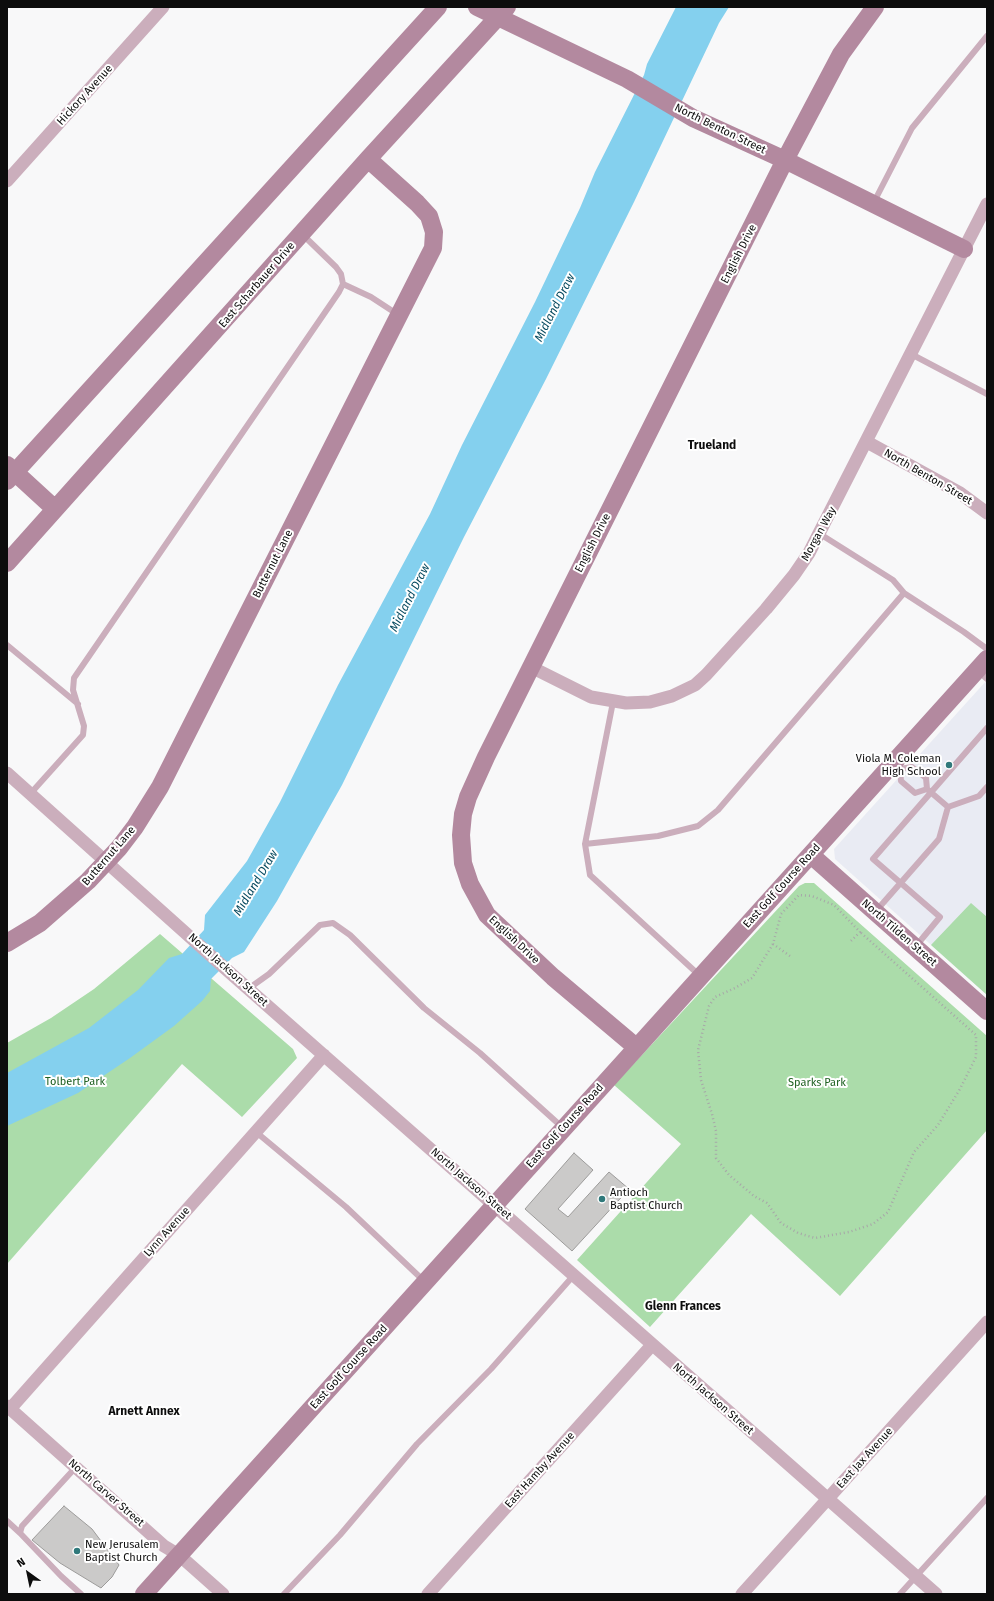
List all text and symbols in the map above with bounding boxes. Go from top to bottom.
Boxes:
street label: Hickory Avenue [54,62,116,128]
street label: North Benton Street [672,101,768,157]
street label: English Drive [718,222,760,286]
street label: East Scharbauer Drive [216,239,298,331]
water label: Midland Draw [532,272,578,344]
district label: Trueland [688,439,736,453]
street label: North Benton Street [881,446,975,508]
street label: Morgan Way [799,505,839,563]
street label: English Drive [572,511,614,575]
street label: Butternut Lane [250,528,296,600]
water label: Midland Draw [387,562,433,634]
place label: Viola M. Coleman High School [856,752,941,778]
marker: Viola M. Coleman High School [944,760,954,770]
street label: Butternut Lane [80,824,138,888]
street label: East Golf Course Road [741,841,823,931]
water label: Midland Draw [231,847,281,919]
street label: North Tilden Street [859,897,939,969]
street label: English Drive [486,913,542,967]
street label: North Jackson Street [186,931,270,1009]
park label: Tolbert Park [45,1075,105,1089]
park label: Sparks Park [788,1076,846,1090]
street label: East Golf Course Road [524,1081,606,1171]
street label: North Jackson Street [428,1145,514,1223]
place label: Antioch Baptist Church [610,1186,683,1212]
marker: Antioch Baptist Church [597,1194,607,1204]
street label: Lynn Avenue [141,1204,193,1260]
district label: Glenn Frances [645,1300,721,1314]
street label: East Golf Course Road [308,1322,390,1412]
street label: North Jackson Street [670,1360,756,1438]
district label: Arnett Annex [108,1405,180,1419]
street label: East Jax Avenue [834,1425,896,1491]
street label: East Hamby Avenue [502,1429,578,1511]
street label: North Carver Street [65,1456,147,1530]
place label: New Jerusalem Baptist Church [85,1538,159,1564]
marker: New Jerusalem Baptist Church [72,1546,82,1556]
north arrow [8,1553,48,1593]
text: N [15,1555,28,1570]

